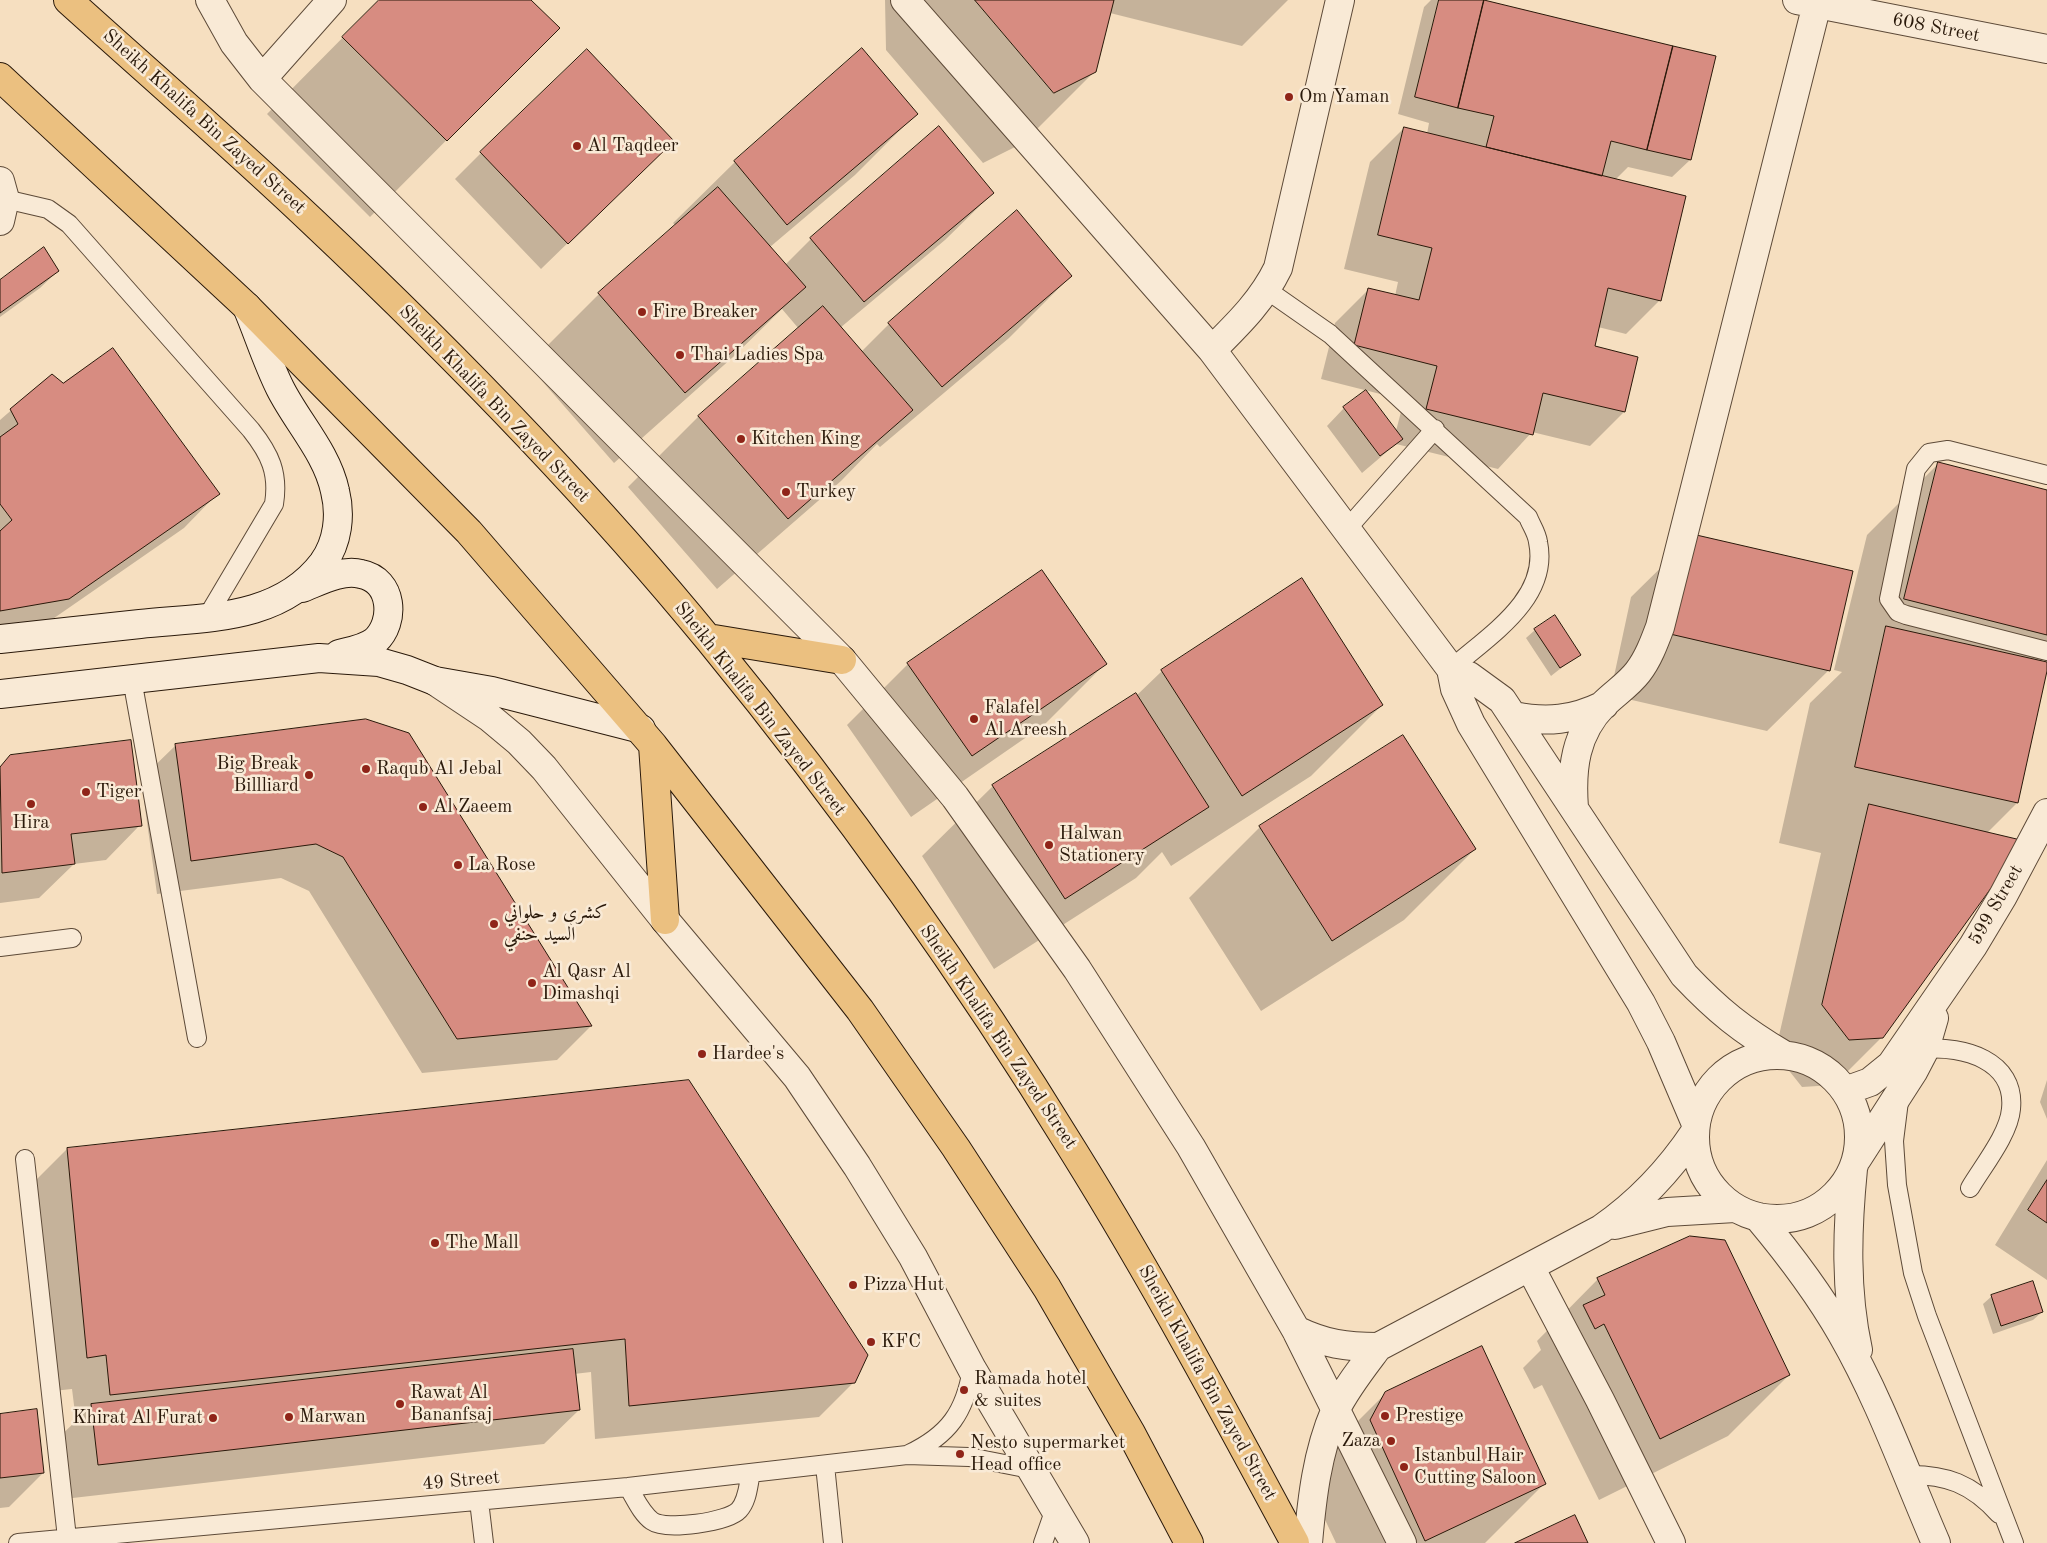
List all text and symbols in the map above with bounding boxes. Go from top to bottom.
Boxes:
street label: 608 Street [1890,8,1982,48]
street label: Sheikh Khalifa Bin Zayed Street [98,25,310,219]
place label: Om Yaman [1299,86,1389,108]
marker: Om Yaman [1283,91,1295,103]
place label: Al Taqdeer [587,135,679,157]
marker: Al Taqdeer [571,140,583,152]
street label: Sheikh Khalifa Bin Zayed Street [394,301,594,507]
place label: Fire Breaker [652,301,757,323]
marker: Fire Breaker [636,306,648,318]
place label: Thai Ladies Spa [690,344,824,366]
marker: Thai Ladies Spa [674,349,686,361]
place label: Kitchen King [751,428,860,450]
marker: Kitchen King [735,433,747,445]
place label: Turkey [796,481,856,503]
marker: Turkey [780,486,792,498]
street label: Sheikh Khalifa Bin Zayed Street [669,597,851,821]
place label: Falafel Al Areesh [984,697,1067,741]
marker: Falafel Al Areesh [968,713,980,725]
place label: Big Break Billliard [216,753,299,797]
place label: Raqub Al Jebal [376,758,502,780]
marker: Raqub Al Jebal [360,763,372,775]
marker: Big Break Billliard [303,769,315,781]
place label: Tiger [96,781,141,803]
marker: Tiger [80,786,92,798]
place label: Al Zaeem [433,796,512,818]
marker: Hira [25,798,37,810]
marker: Al Zaeem [417,801,429,813]
place label: Hira [12,812,50,834]
place label: Halwan Stationery [1059,823,1145,867]
marker: Halwan Stationery [1043,839,1055,851]
place label: La Rose [468,854,535,876]
marker: La Rose [452,859,464,871]
street label: 599 Street [1964,861,2028,949]
place label: كشري و حلواني السيد حنفي [504,902,607,946]
marker: كشري و حلواني السيد حنفي [488,918,500,930]
street label: Sheikh Khalifa Bin Zayed Street [914,921,1082,1153]
place label: Al Qasr Al Dimashqi [542,961,631,1005]
marker: Al Qasr Al Dimashqi [526,977,538,989]
place label: Hardee's [712,1043,784,1065]
marker: Hardee's [696,1048,708,1060]
place label: The Mall [445,1232,519,1254]
marker: The Mall [429,1237,441,1249]
street label: Sheikh Khalifa Bin Zayed Street [1133,1261,1281,1505]
place label: Pizza Hut [863,1274,944,1296]
marker: Pizza Hut [847,1279,859,1291]
place label: KFC [881,1331,921,1353]
marker: KFC [865,1336,877,1348]
place label: Ramada hotel & suites [974,1368,1086,1412]
place label: Rawat Al Bananfsaj [410,1382,492,1426]
marker: Ramada hotel & suites [958,1384,970,1396]
marker: Rawat Al Bananfsaj [394,1398,406,1410]
place label: Prestige [1395,1405,1463,1427]
place label: Marwan [299,1406,366,1428]
place label: Khirat Al Furat [72,1407,203,1429]
marker: Prestige [1379,1410,1391,1422]
marker: Marwan [283,1411,295,1423]
marker: Khirat Al Furat [207,1412,219,1424]
place label: Zaza [1341,1430,1381,1452]
place label: Nesto supermarket Head office [970,1432,1125,1476]
marker: Zaza [1385,1435,1397,1447]
place label: Istanbul Hair Cutting Saloon [1414,1445,1537,1489]
marker: Nesto supermarket Head office [954,1448,966,1460]
marker: Istanbul Hair Cutting Saloon [1398,1461,1410,1473]
street label: 49 Street [421,1466,501,1496]

